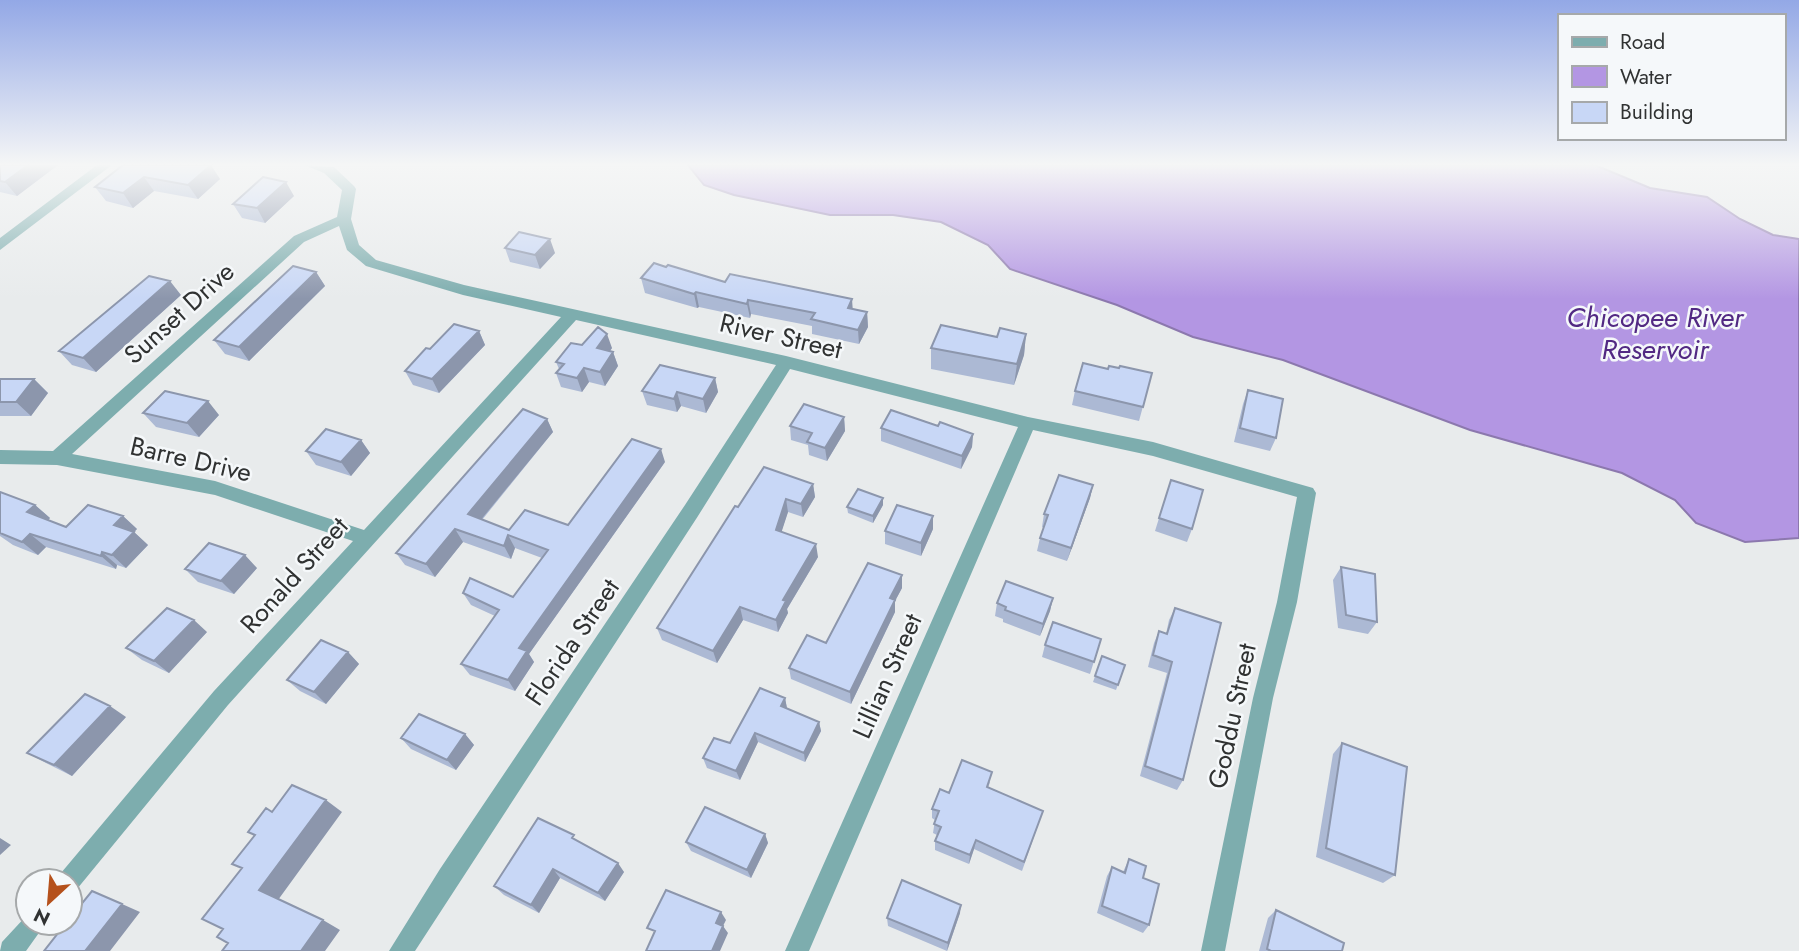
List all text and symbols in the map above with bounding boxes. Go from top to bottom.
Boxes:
legend [1558,14,1785,140]
text: Road [1620,27,1665,57]
text: Water [1620,62,1673,92]
text: Building [1620,97,1693,127]
street label: Sunset Drive [115,253,243,373]
water label: Chicopee River Reservoir [1567,297,1745,370]
street label: River Street [716,303,847,369]
street label: Barre Drive [127,427,255,491]
street label: Ronald Street [231,508,357,642]
street label: Florida Street [515,570,629,713]
street label: Lillian Street [843,607,932,745]
street label: Goddu Street [1198,639,1266,792]
north arrow [14,867,84,937]
text: N [29,901,54,932]

